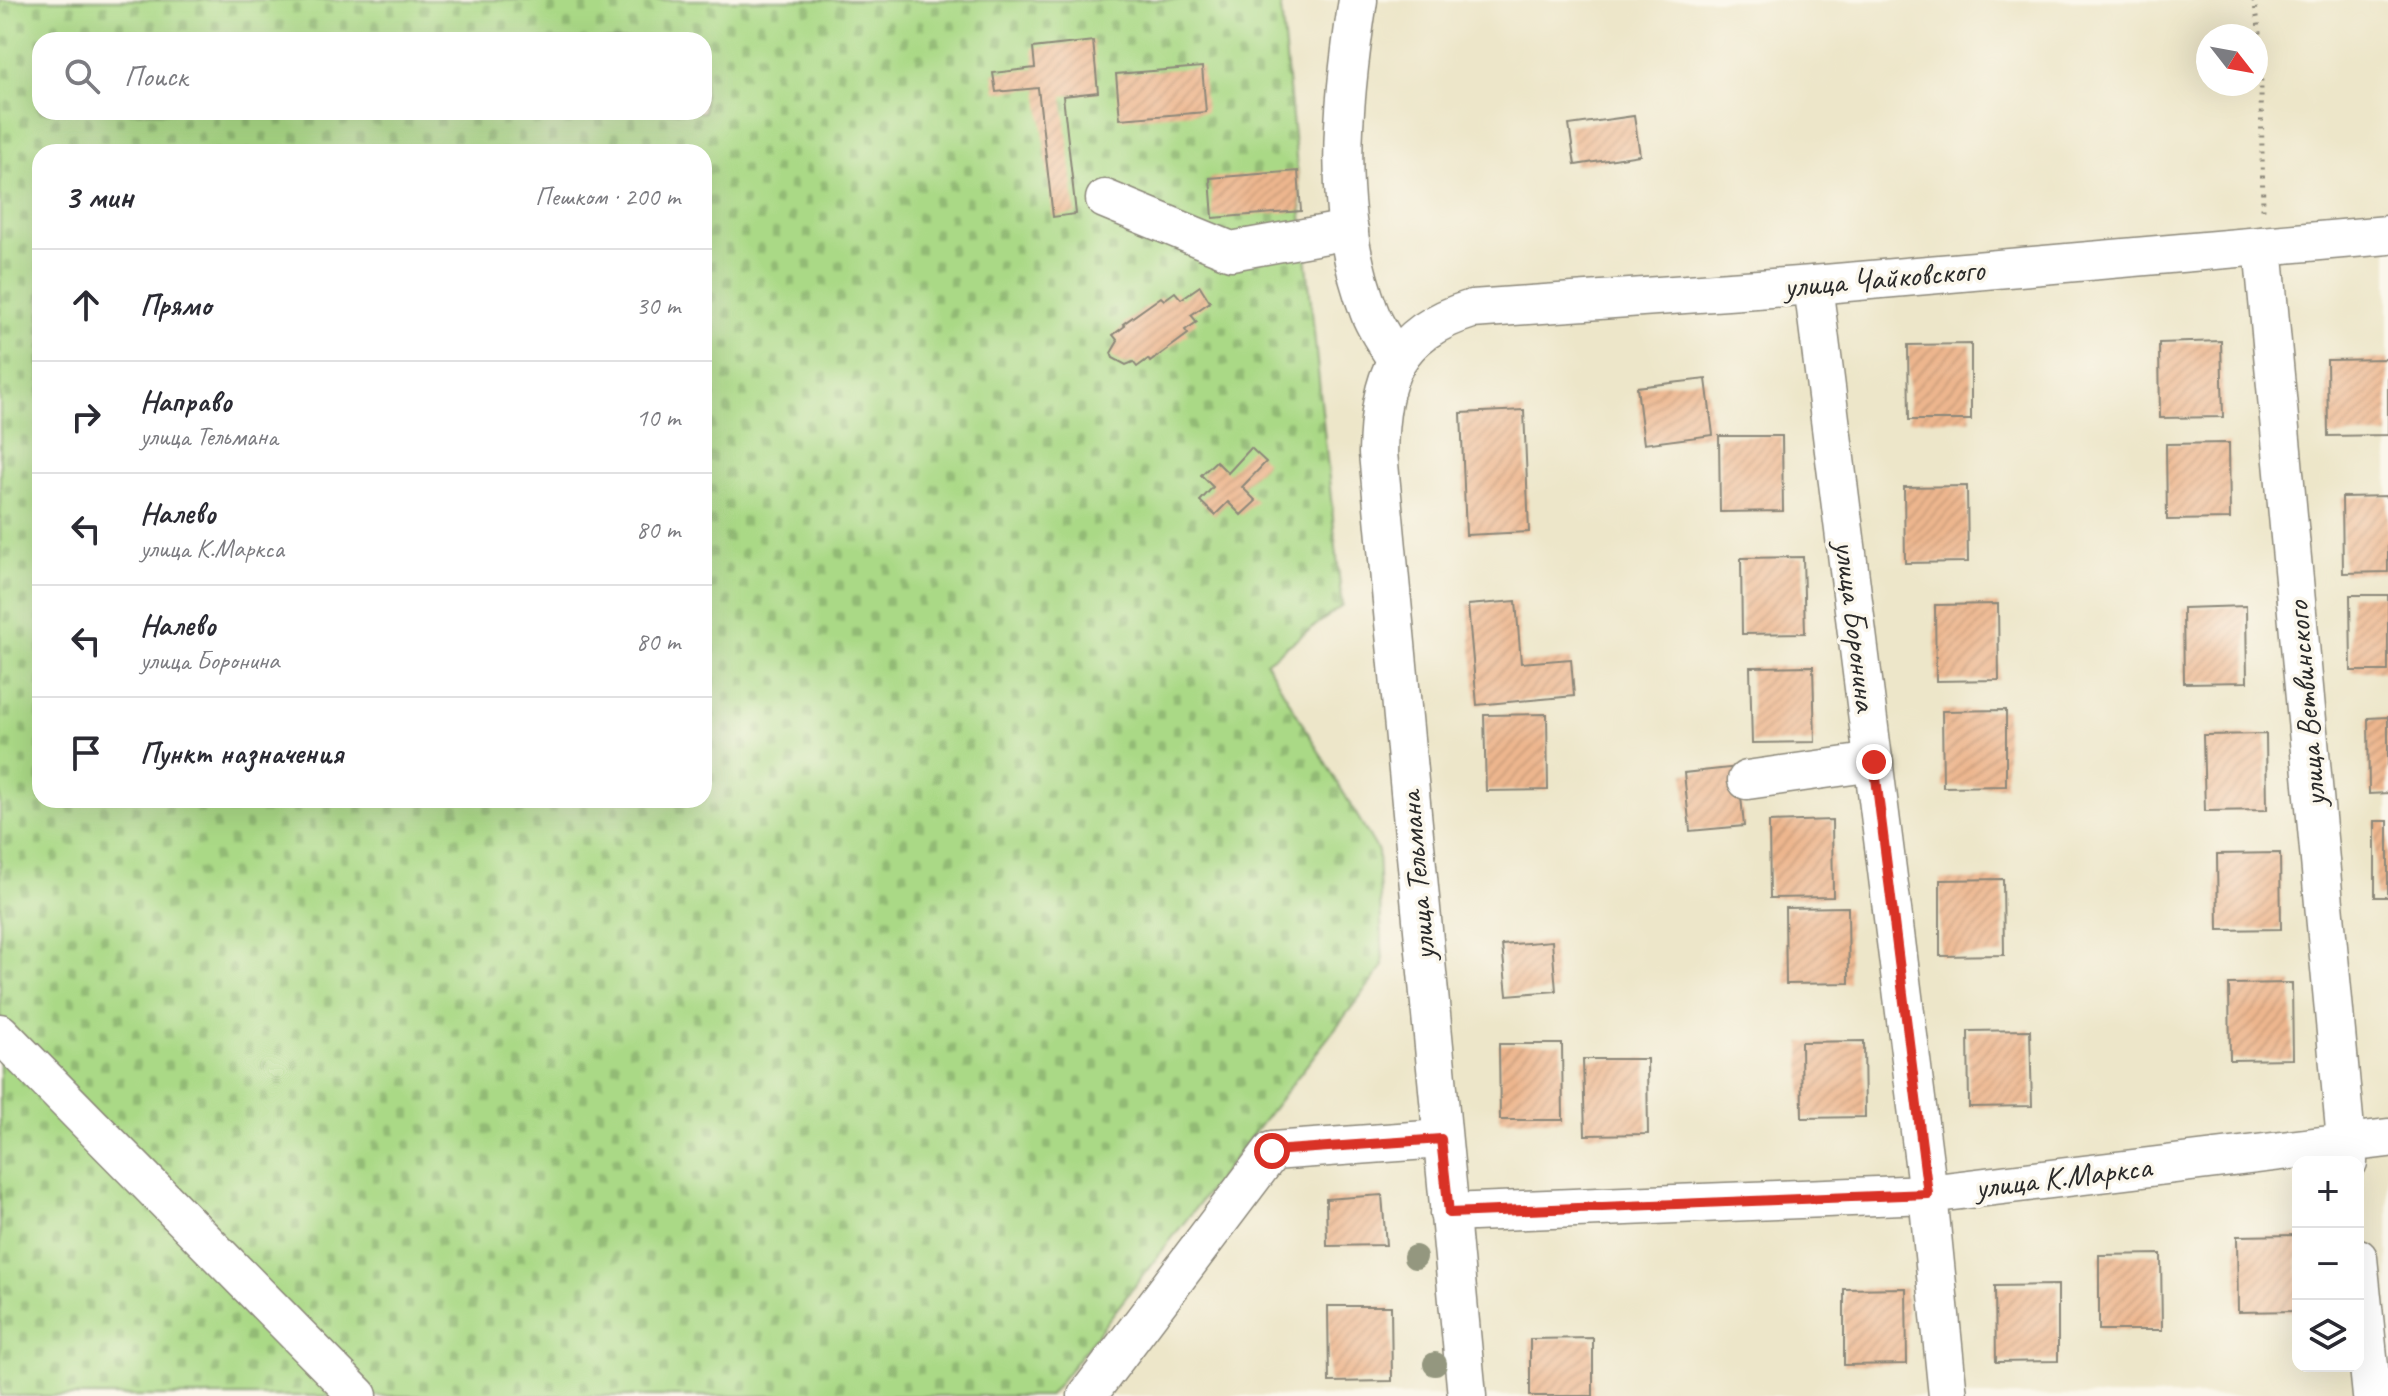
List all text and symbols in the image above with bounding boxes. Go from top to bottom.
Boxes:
north arrow [2196,24,2268,96]
search box [32,32,712,120]
icon: search [60,54,104,98]
text: Поиск [124,57,187,95]
text: 3 мин [64,175,133,218]
text: Пешком · 200 m [535,180,680,213]
street label: улица Чайковского [1780,249,1988,307]
icon: ahead [64,283,108,327]
text: Прямо [140,286,211,324]
text: 30 m [636,289,680,322]
text: Направо [140,382,232,420]
icon: right [64,395,108,439]
text: 10 m [636,401,680,434]
text: улица Тельмана [140,420,278,453]
text: Налево [140,494,216,532]
icon: left [64,507,108,551]
text: 80 m [636,513,680,546]
text: улица К.Маркса [140,532,284,565]
street label: улица Боронина [1825,536,1887,716]
street label: улица Ветвинского [2276,598,2336,810]
text: Налево [140,606,216,644]
icon: left [64,619,108,663]
text: 80 m [636,625,680,658]
text: улица Боронина [140,644,279,677]
icon: arrive [64,731,108,775]
text: Пункт назначения [140,734,343,772]
route end [1856,744,1892,780]
street label: улица Тельмана [1389,787,1445,964]
route start [1254,1133,1290,1169]
street label: улица К.Маркса [1971,1146,2156,1208]
map controls [2292,1156,2364,1372]
button: + [2292,1156,2364,1228]
button: − [2292,1228,2364,1300]
button: layers [2292,1300,2364,1372]

